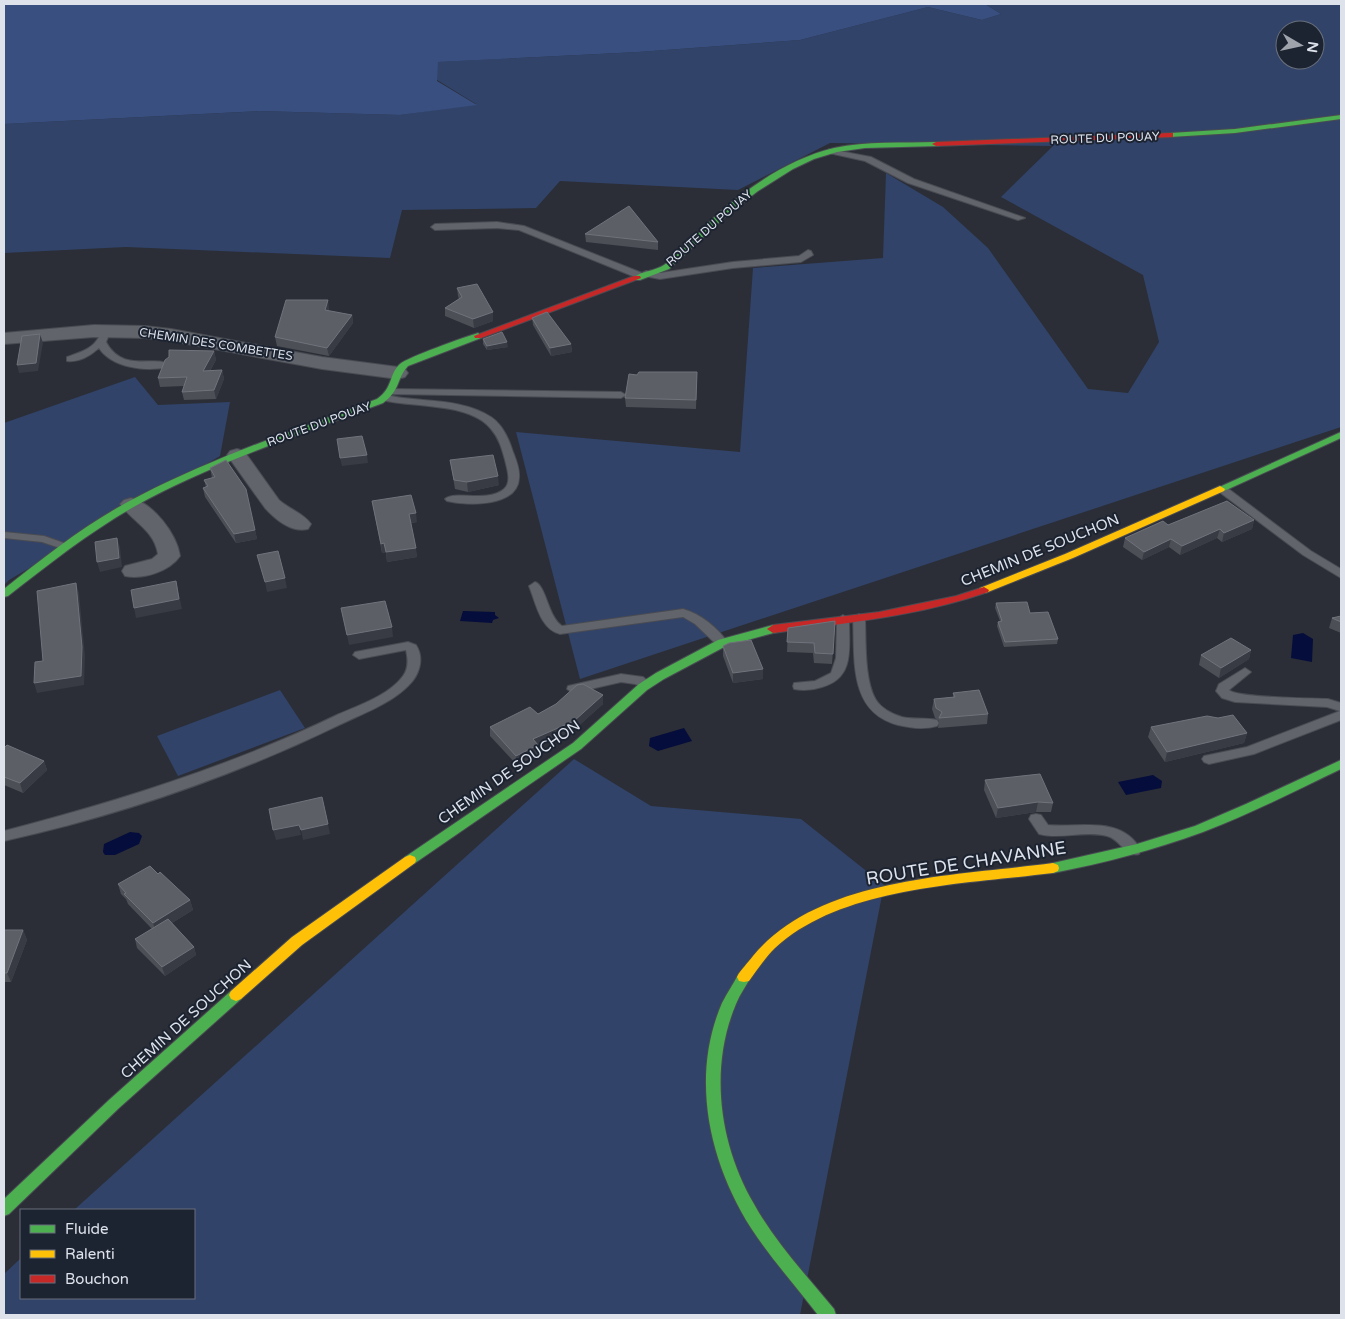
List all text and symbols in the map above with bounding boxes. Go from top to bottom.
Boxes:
north arrow [1275,20,1325,70]
text: N [1303,40,1322,54]
street label: ROUTE DU POUAY [1050,129,1160,147]
street label: ROUTE DU POUAY [663,187,755,269]
street label: CHEMIN DES COMBETTES [138,325,294,363]
street label: ROUTE DU POUAY [265,399,373,449]
street label: CHEMIN DE SOUCHON [958,510,1122,590]
street label: CHEMIN DE SOUCHON [434,716,584,828]
street label: ROUTE DE CHAVANNE [864,836,1068,890]
street label: CHEMIN DE SOUCHON [117,956,255,1082]
legend [20,1209,195,1299]
text: Fluide [65,1220,109,1238]
text: Ralenti [65,1245,115,1263]
text: Bouchon [65,1270,129,1288]

